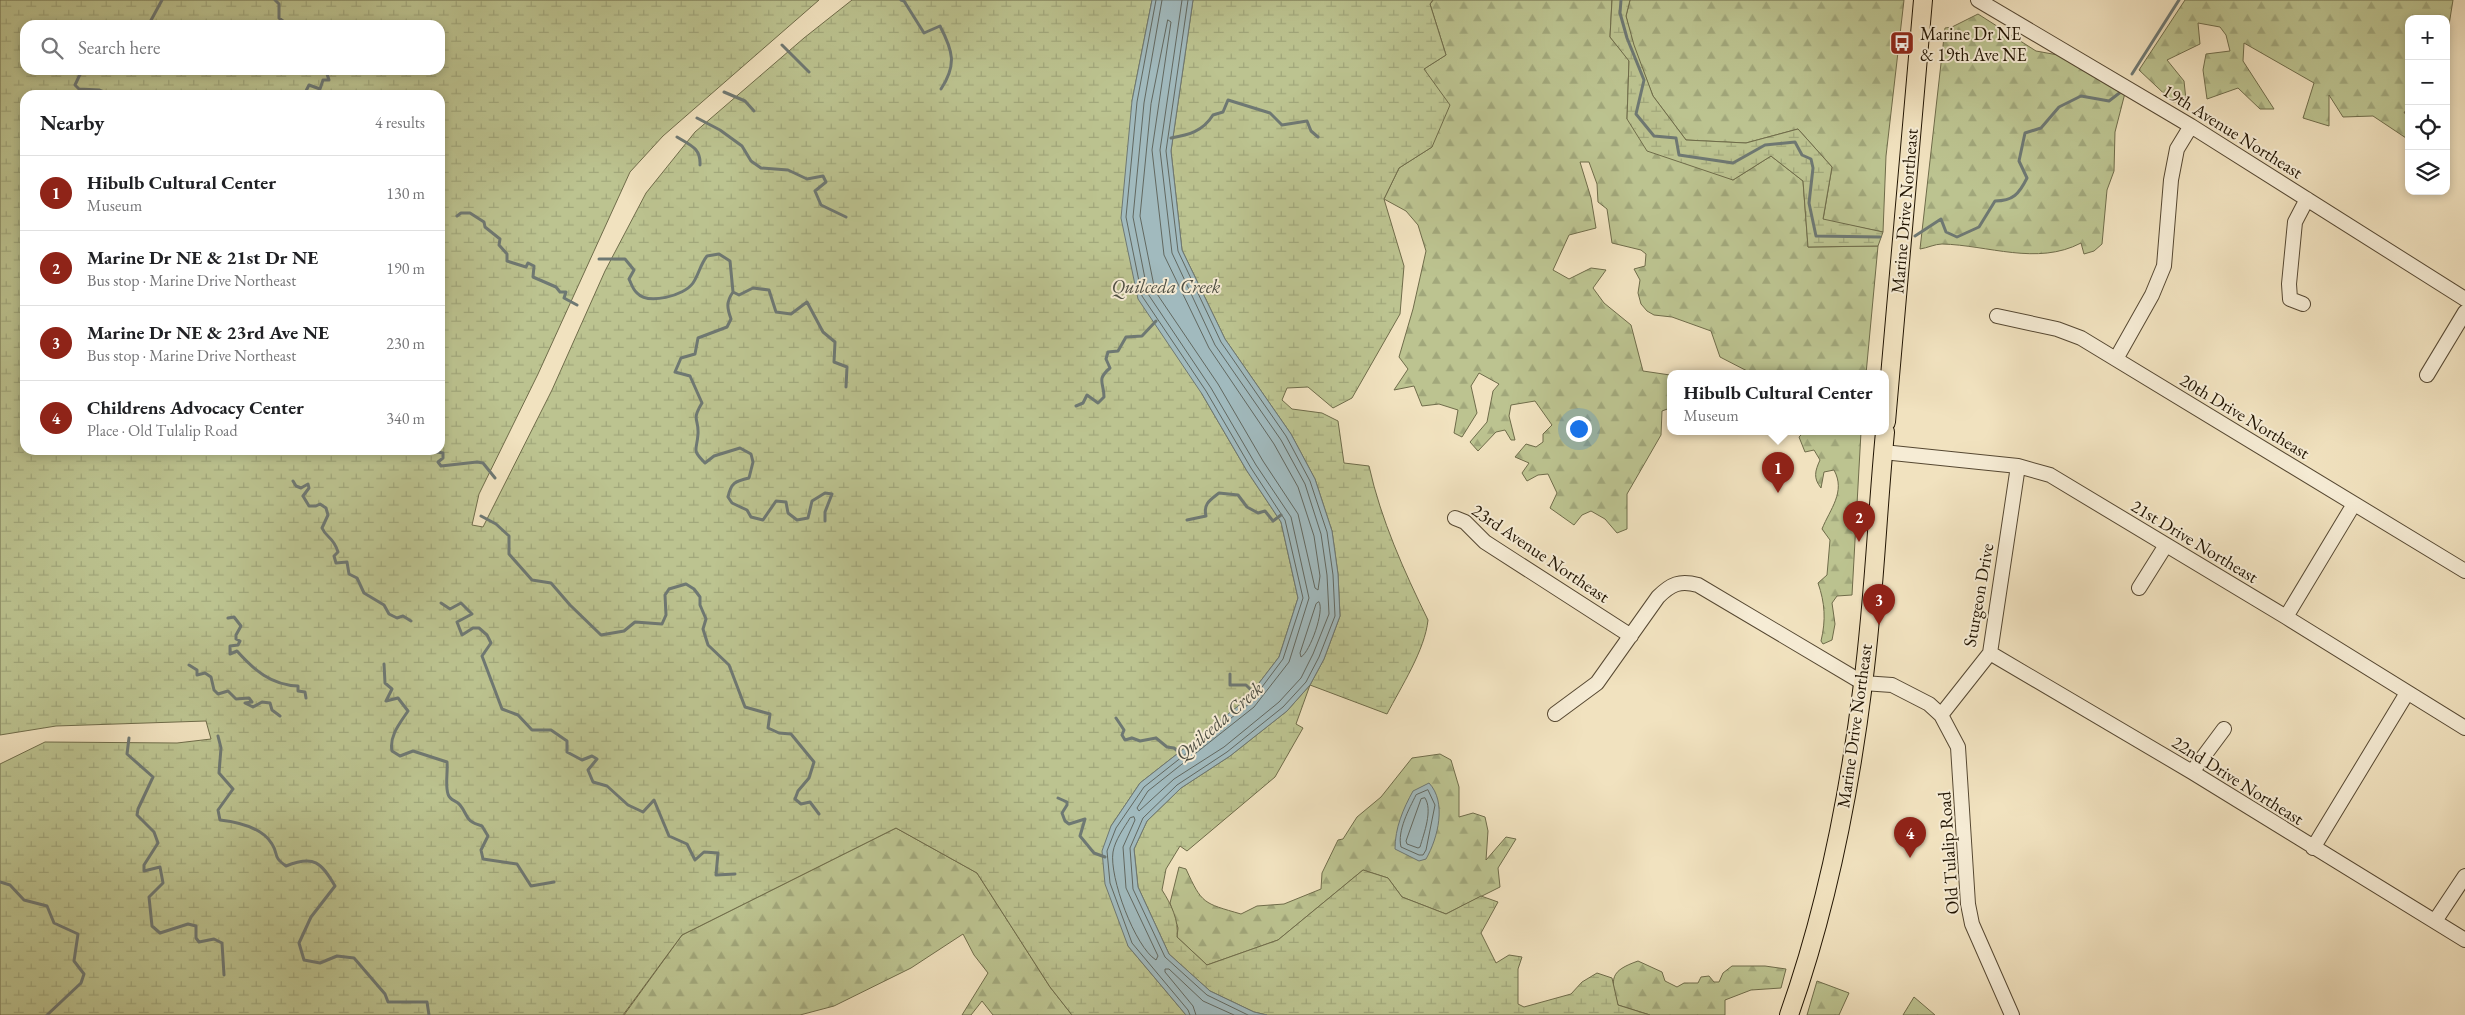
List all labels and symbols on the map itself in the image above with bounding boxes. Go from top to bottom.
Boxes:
place label: Marine Dr NE & 19th Ave NE [1920,22,2027,66]
bus stop icon: Marine Dr NE & 19th Ave NE [1889,30,1915,56]
street label: 19th Avenue Northeast [2159,79,2308,184]
street label: Marine Drive Northeast [1885,127,1923,294]
water label: Quilceda Creek [1112,274,1221,299]
street label: 20th Drive Northeast [2176,368,2314,464]
your location [1566,416,1592,442]
pin: 1 [1762,452,1794,493]
street label: 21st Drive Northeast [2127,494,2263,588]
street label: 23rd Avenue Northeast [1468,498,1614,608]
pin: 2 [1843,501,1875,542]
street label: Sturgeon Drive [1958,541,1998,649]
pin: 3 [1863,584,1895,625]
street label: Marine Drive Northeast [1831,642,1877,809]
water label: Quilceda Creek [1170,676,1269,766]
street label: 22nd Drive Northeast [2168,730,2309,830]
street label: Old Tulalip Road [1932,790,1964,915]
pin: 4 [1894,817,1926,858]

